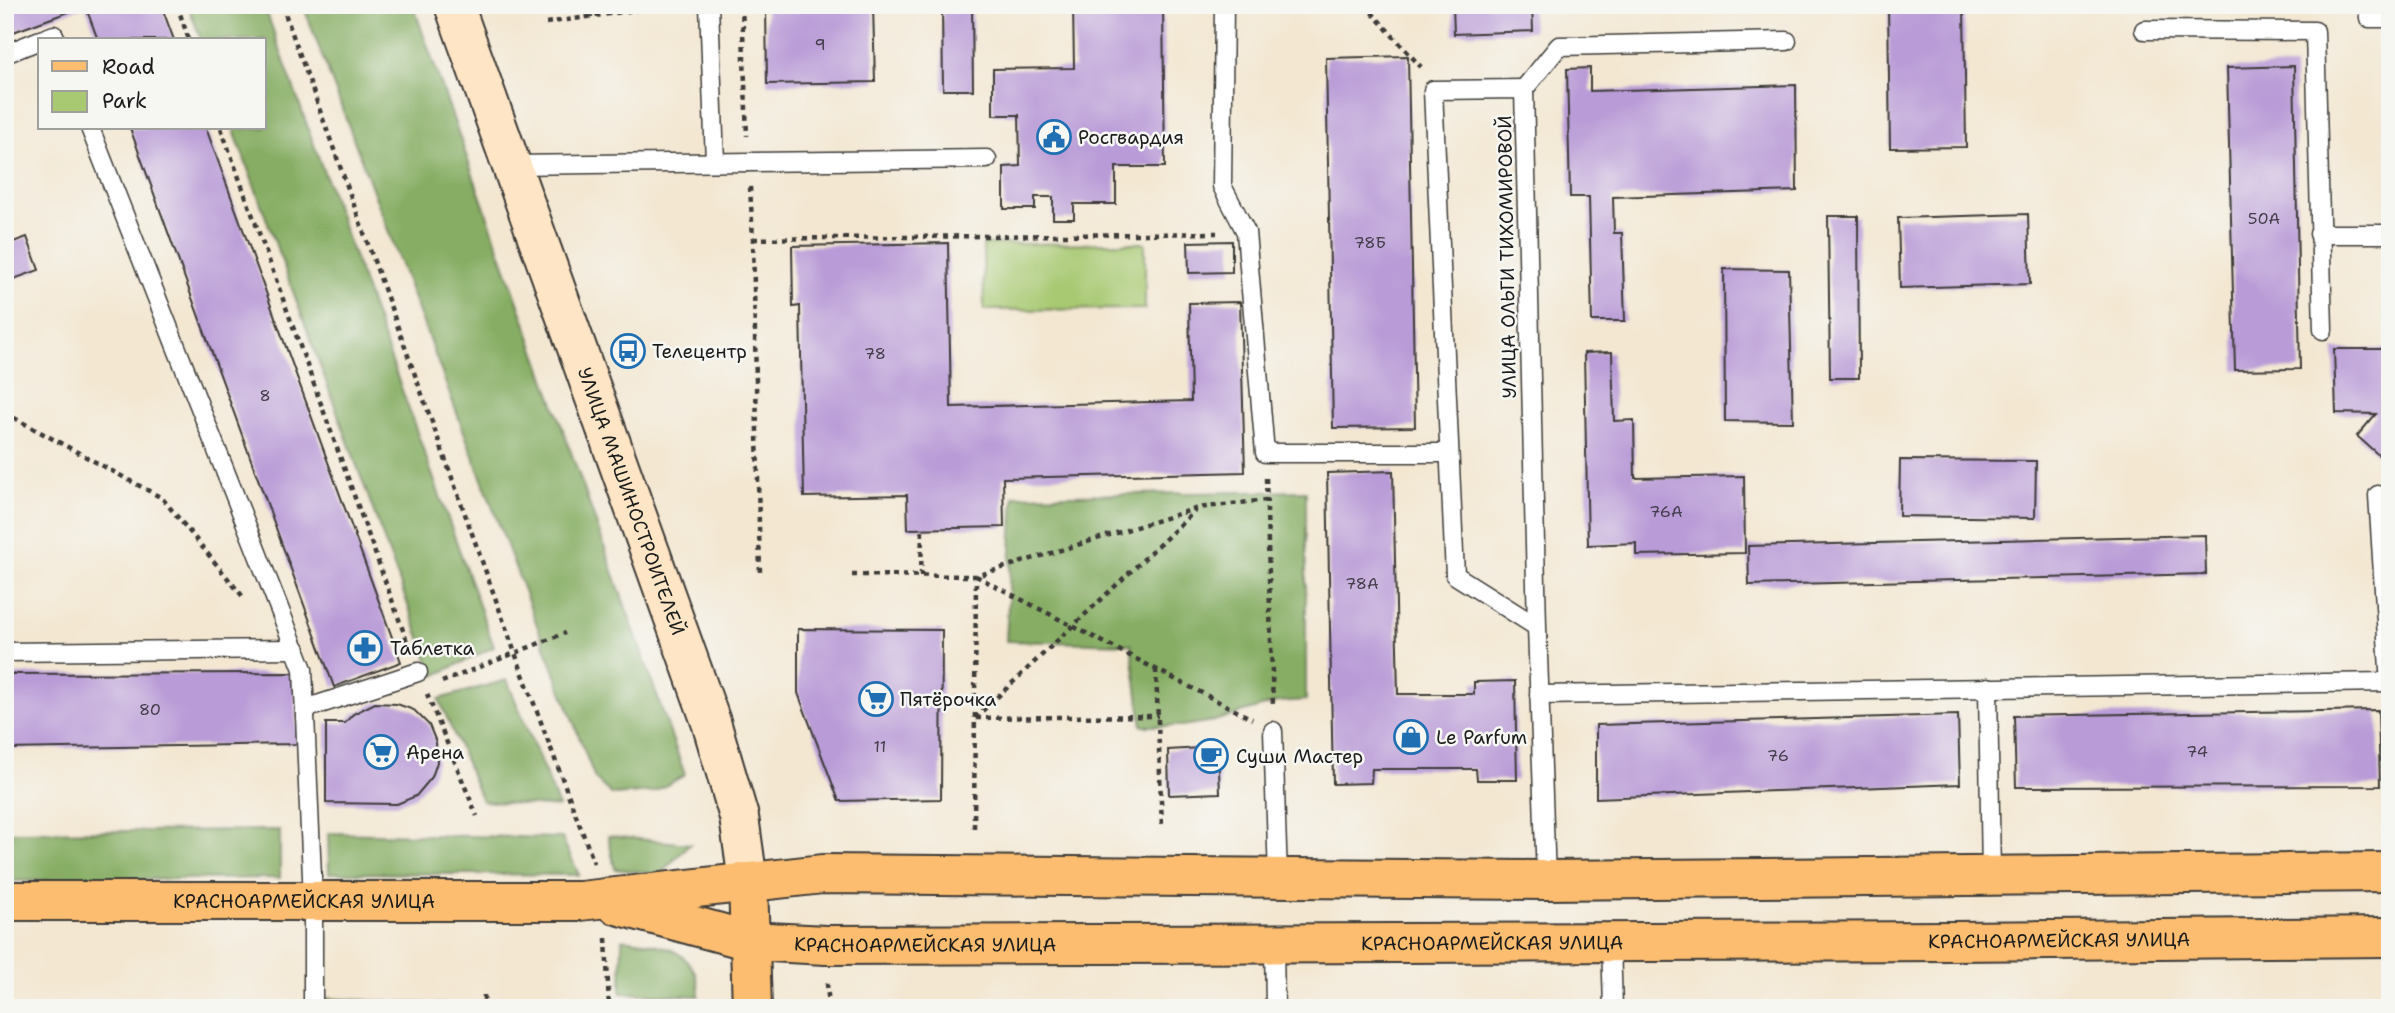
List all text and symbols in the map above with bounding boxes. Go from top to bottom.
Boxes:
house number: 9 [814,34,826,55]
legend [38,38,266,130]
text: Road [102,53,155,81]
text: Park [102,87,147,115]
street label: УЛИЦА ОЛЬГИ ТИХОМИРОВОЙ [1492,115,1522,399]
public building icon: Росгвардия [1035,118,1073,156]
place label: Росгвардия [1078,125,1184,150]
house number: 50А [2248,208,2280,229]
house number: 78Б [1354,232,1386,253]
bus stop icon: Телецентр [609,332,647,370]
place label: Телецентр [652,339,747,364]
house number: 78 [864,343,886,364]
street label: УЛИЦА МАШИНОСТРОИТЕЛЕЙ [572,364,691,638]
house number: 8 [259,385,271,406]
house number: 76А [1649,501,1683,522]
house number: 78А [1345,573,1379,594]
pharmacy icon: Таблетка [346,629,384,667]
place label: Таблетка [390,636,475,661]
supermarket icon: Пятёрочка [857,680,895,718]
place label: Пятёрочка [900,687,996,712]
house number: 80 [139,699,161,720]
shop icon: Le Parfum [1392,718,1430,756]
place label: Le Parfum [1436,725,1527,750]
supermarket icon: Арена [362,733,400,771]
house number: 11 [874,736,886,757]
cafe icon: Суши Мастер [1192,737,1230,775]
place label: Арена [406,740,464,765]
house number: 74 [2186,741,2208,762]
place label: Суши Мастер [1236,744,1363,769]
house number: 76 [1767,745,1789,766]
street label: КРАСНОАРМЕЙСКАЯ УЛИЦА [173,889,435,914]
street label: КРАСНОАРМЕЙСКАЯ УЛИЦА [1928,926,2191,954]
street label: КРАСНОАРМЕЙСКАЯ УЛИЦА [1361,930,1623,956]
street label: КРАСНОАРМЕЙСКАЯ УЛИЦА [793,931,1056,958]

